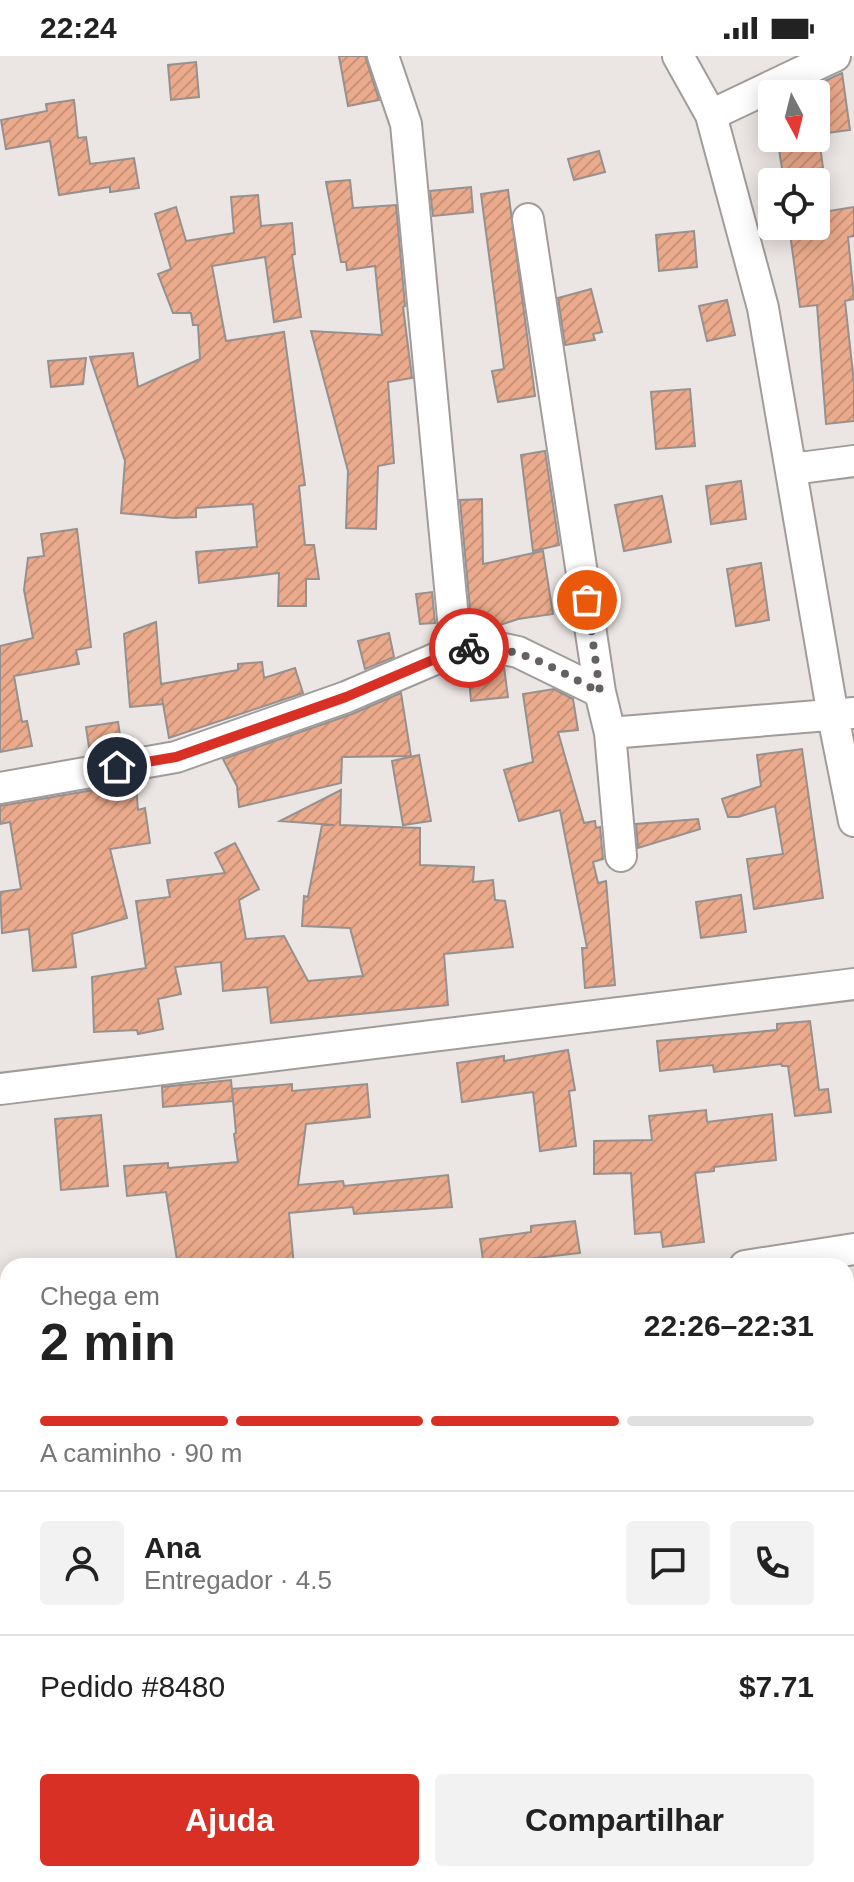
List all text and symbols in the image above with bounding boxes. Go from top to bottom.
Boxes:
text: 22:24 [40,11,117,44]
north arrow [758,80,830,152]
map controls [758,80,830,240]
button: locate [758,168,830,240]
pin [553,566,621,634]
icon: bag [565,578,609,622]
courier [429,608,509,688]
icon: bike [447,626,491,670]
pin [83,733,151,801]
icon: home [95,745,139,789]
text: Chega em [40,1281,160,1311]
text: 22:26–22:31 [644,1309,814,1342]
text: 2 min [40,1313,176,1371]
text: A caminho · 90 m [40,1438,242,1468]
button: person [40,1521,124,1605]
button: chat [626,1521,710,1605]
button: phone [730,1521,814,1605]
text: Ana [144,1531,201,1564]
text: Entregador · 4.5 [144,1565,332,1595]
text: Pedido #8480 [40,1670,225,1703]
text: $7.71 [739,1670,814,1703]
button: Ajuda [40,1774,419,1866]
button: Compartilhar [435,1774,814,1866]

